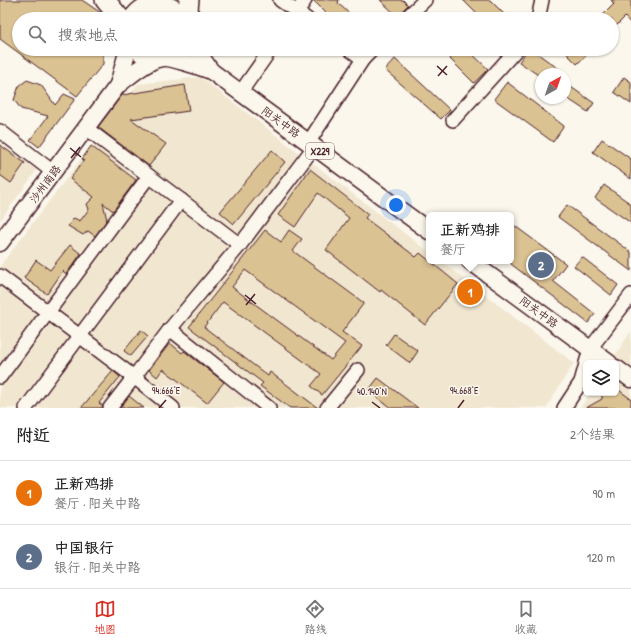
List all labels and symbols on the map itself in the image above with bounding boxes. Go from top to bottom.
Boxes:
north arrow [535,68,571,104]
street label: 阳关中路 [259,103,303,141]
road number: X229 [306,143,334,159]
street label: 沙州南路 [26,162,64,206]
your location [386,195,406,215]
pin: 2 [528,250,554,280]
pin: 1 [457,277,483,307]
street label: 阳关中路 [517,293,561,331]
text: 94.666°E [152,384,181,397]
text: 94.668°E [450,384,479,397]
text: 40.140°N [357,385,387,398]

